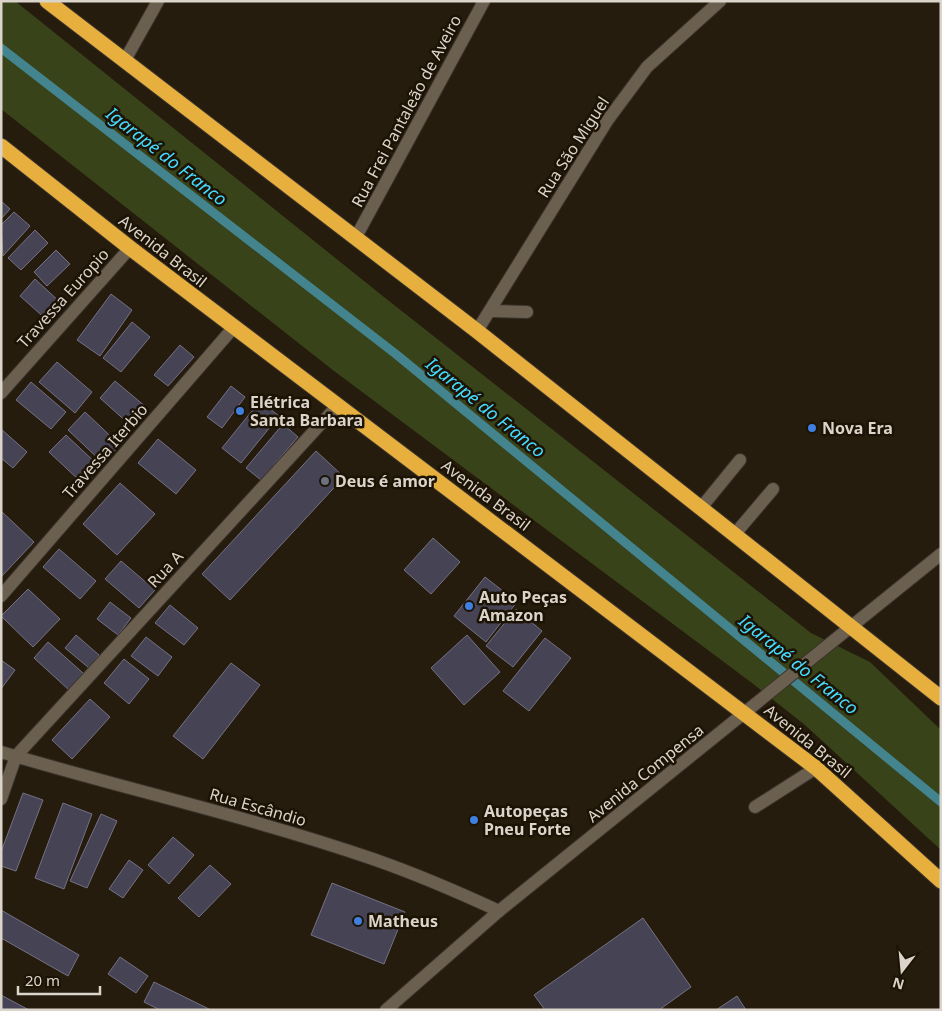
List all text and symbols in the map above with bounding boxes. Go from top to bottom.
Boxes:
street label: Rua Frei Pantaleão de Aveiro [346,11,466,211]
street label: Rua São Miguel [532,92,614,202]
water label: Igarapé do Franco [101,101,232,211]
street label: Avenida Brasil [114,210,212,292]
street label: Travessa Europio [12,243,114,353]
water label: Igarapé do Franco [420,351,551,463]
place label: Elétrica Santa Barbara [250,391,363,431]
street label: Travessa Iterbio [58,399,152,503]
marker: Elétrica Santa Barbara [234,405,246,417]
place label: Nova Era [822,417,893,439]
marker: Nova Era [806,422,818,434]
street label: Avenida Brasil [437,454,535,536]
place label: Deus é amor [335,470,435,492]
marker: Deus é amor [319,475,331,487]
street label: Rua A [142,545,188,592]
place label: Auto Peças Amazon [479,586,567,626]
marker: Auto Peças Amazon [463,600,475,612]
water label: Igarapé do Franco [733,608,864,720]
street label: Avenida Brasil [760,699,856,783]
street label: Avenida Compensa [582,719,708,827]
street label: Rua Escândio [207,783,309,831]
place label: Autopeças Pneu Forte [484,800,571,840]
marker: Autopeças Pneu Forte [468,814,480,826]
place label: Matheus [368,910,438,932]
marker: Matheus [352,915,364,927]
north arrow [877,946,927,996]
scale bar [18,964,100,996]
text: 20 m [25,970,60,990]
text: N [890,973,906,995]

